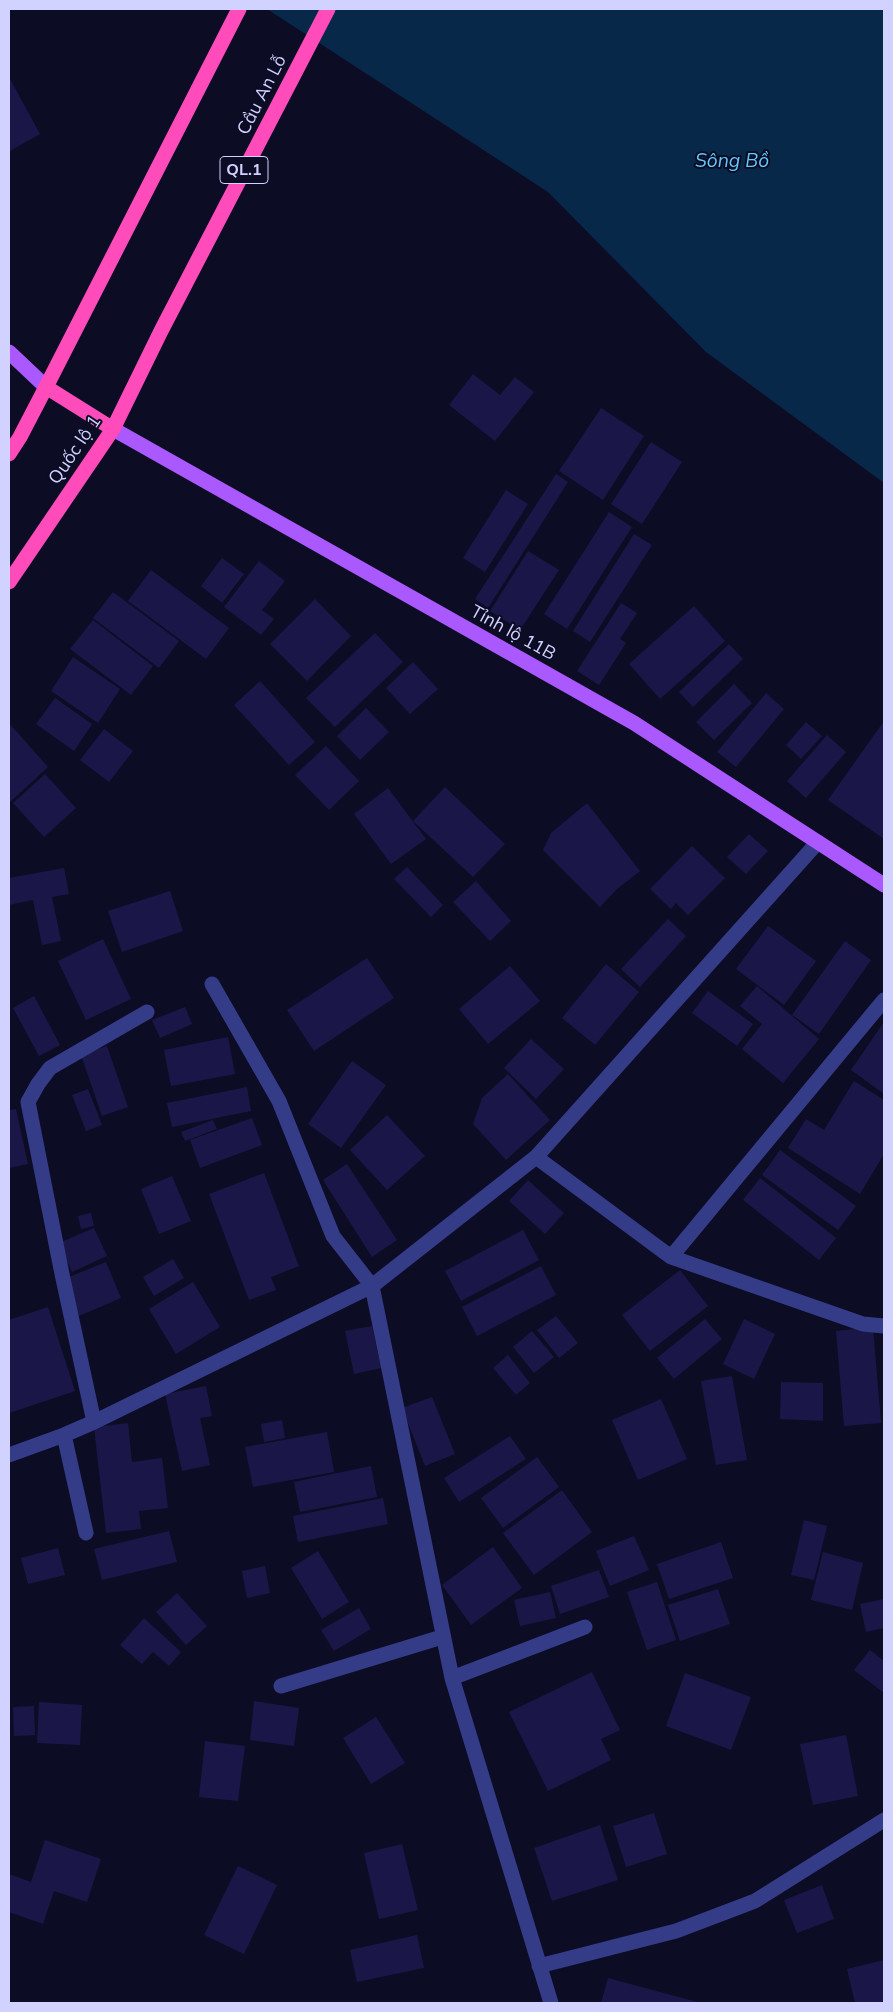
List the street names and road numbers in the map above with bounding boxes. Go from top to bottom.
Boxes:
street label: Cầu An Lỗ [233,51,291,139]
road number: QL.1 [220,156,268,184]
street label: Quốc lộ 1 [44,412,106,488]
street label: Tỉnh lộ 11B [467,601,559,665]

